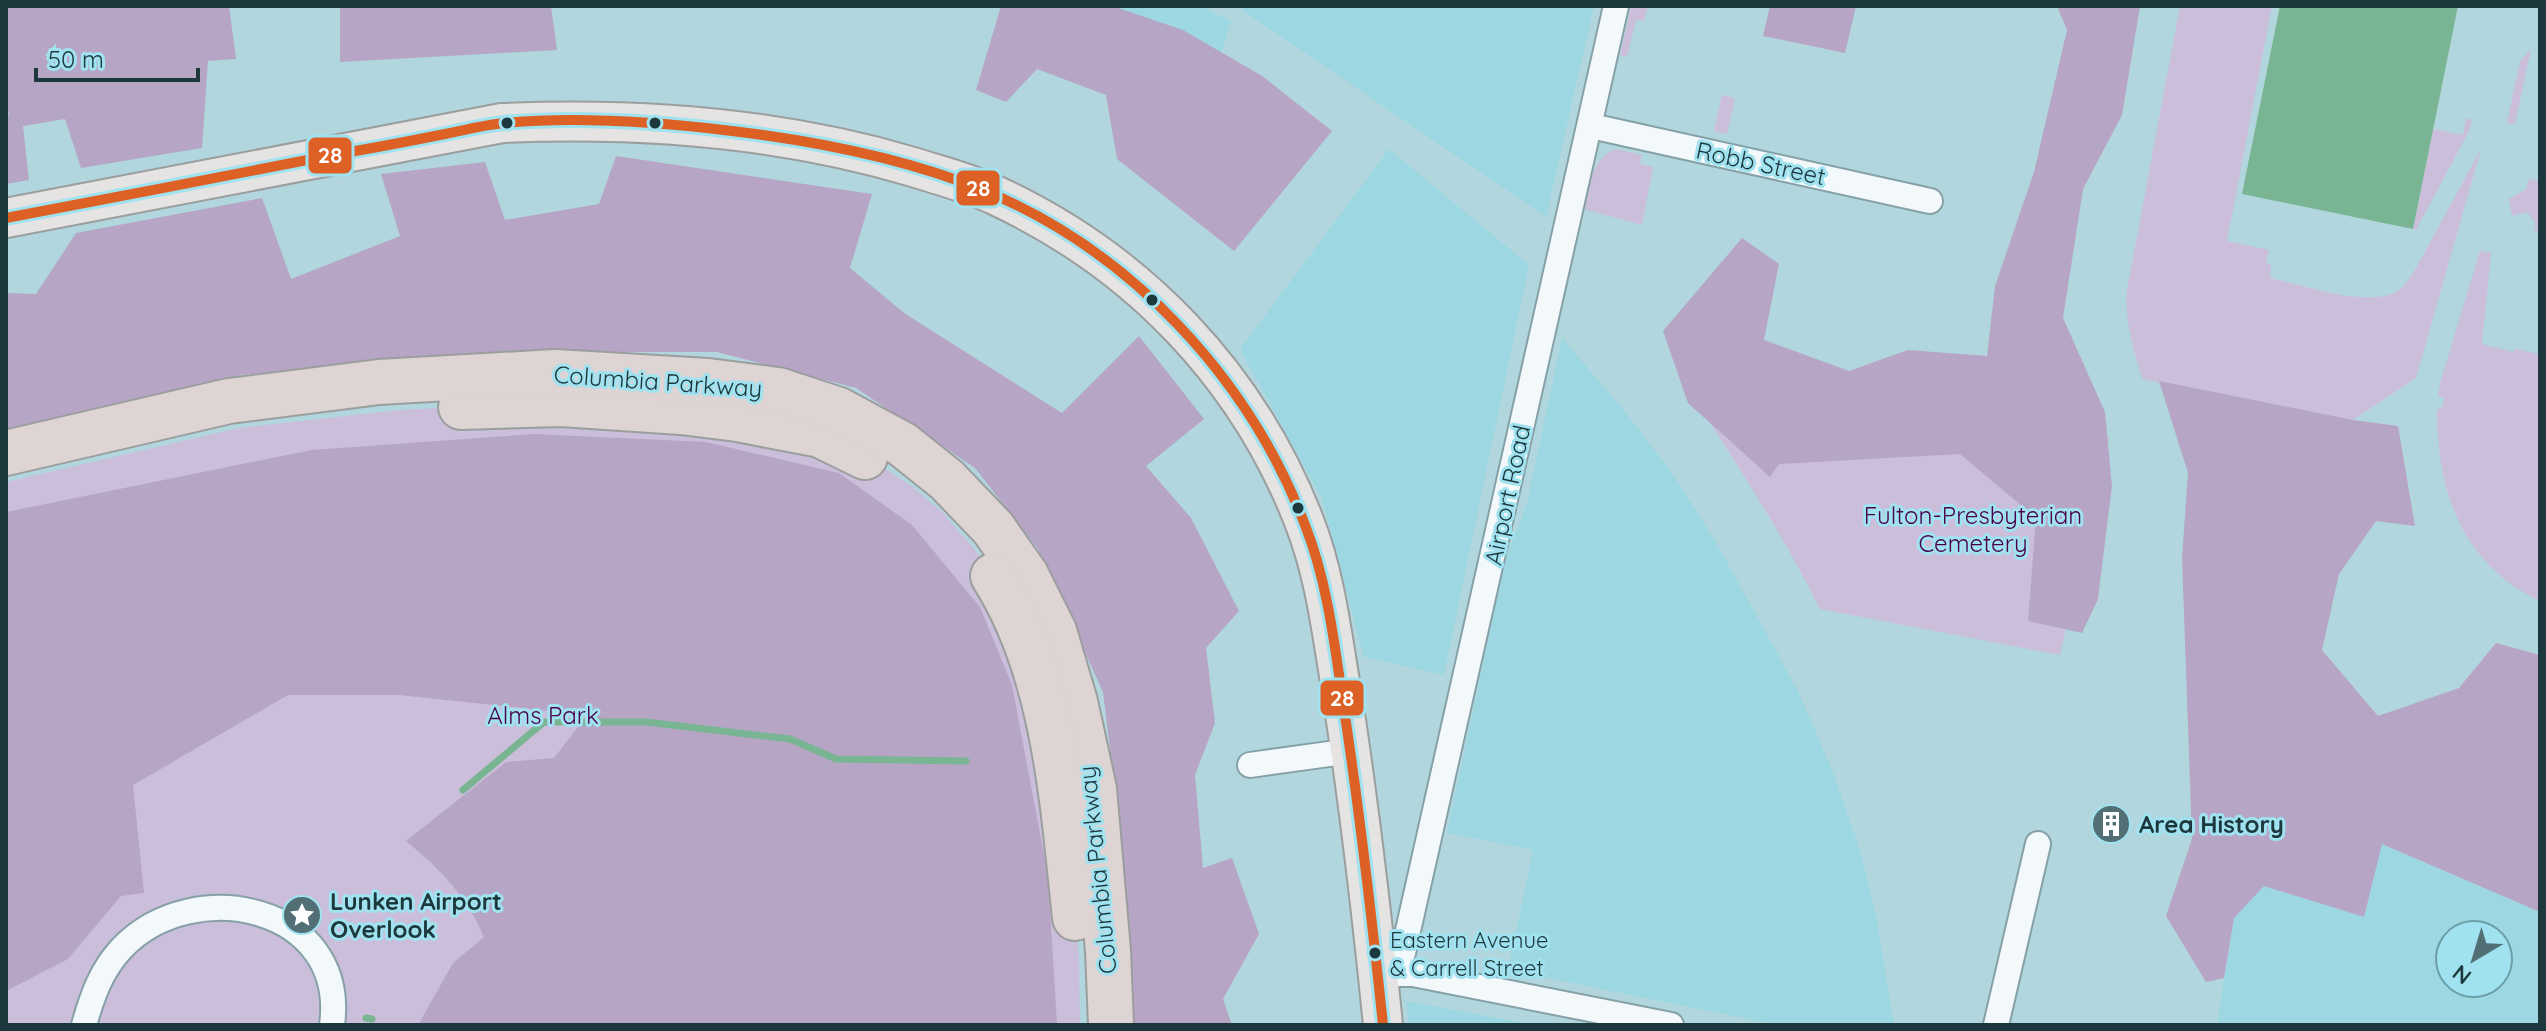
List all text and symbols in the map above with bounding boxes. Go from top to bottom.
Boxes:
scale bar [36,32,198,82]
text: 50 m [48,44,104,74]
unlabelled marker [499,115,515,131]
unlabelled marker [647,115,663,131]
street label: Robb Street [1693,135,1829,191]
line badge: 28 [307,136,353,175]
text: 28 [318,141,342,169]
line badge: 28 [955,169,1001,207]
text: 28 [966,174,990,202]
unlabelled marker [1144,292,1160,308]
street label: Columbia Parkway [553,359,763,403]
street label: Airport Road [1478,422,1536,568]
unlabelled marker [1290,500,1306,516]
park label: Fulton-Presbyterian Cemetery [1864,500,2082,558]
line badge: 28 [1319,679,1365,717]
text: 28 [1330,684,1354,712]
park label: Alms Park [487,700,599,730]
street label: Columbia Parkway [1071,764,1123,976]
building icon: Area History [2090,803,2132,845]
place label: Area History [2139,809,2284,839]
place label: Lunken Airport Overlook [330,886,502,944]
place icon: Lunken Airport Overlook [281,894,323,936]
north arrow [2434,919,2514,999]
place label: Eastern Avenue & Carrell Street [1390,926,1548,982]
marker: Eastern Avenue & Carrell Street [1367,945,1383,961]
text: N [2447,959,2477,991]

